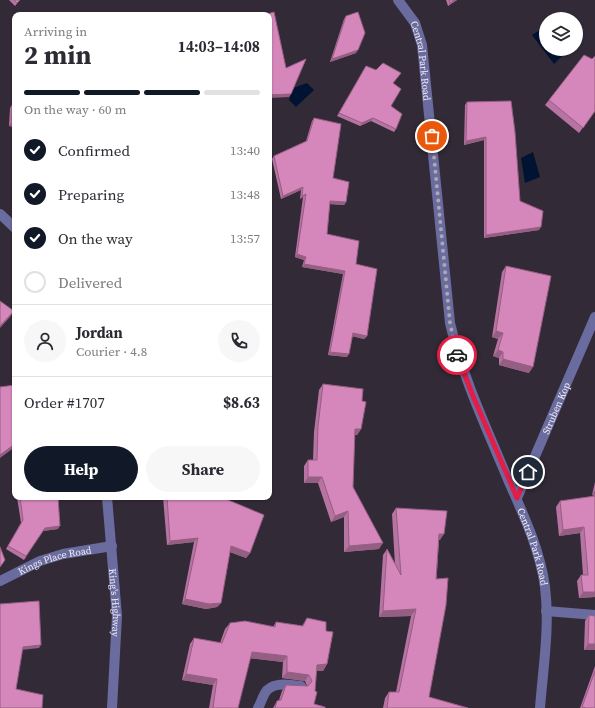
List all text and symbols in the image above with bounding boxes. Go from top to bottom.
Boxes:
map controls [539,12,583,56]
button: layers [539,12,583,56]
street label: Central Park Road [408,19,434,101]
text: Arriving in [24,23,87,40]
text: 14:03–14:08 [178,36,260,57]
text: 2 min [24,37,91,73]
text: On the way · 60 m [24,101,126,118]
pin [415,119,449,153]
icon: bag [421,125,443,147]
icon: check [24,139,46,161]
text: Confirmed [58,140,130,161]
text: 13:40 [230,142,260,159]
icon: check [24,183,46,205]
text: Preparing [58,184,124,205]
text: 13:48 [230,186,260,203]
icon: check [24,227,46,249]
text: On the way [58,228,133,249]
text: 13:57 [230,230,260,247]
text: Delivered [58,272,122,293]
button: person [24,320,66,362]
button: phone [218,320,260,362]
text: Jordan [76,322,123,343]
courier [437,335,477,375]
text: Courier · 4.8 [76,343,147,360]
icon: car [446,344,468,366]
street label: Struben Kop [539,380,573,436]
text: Order #1707 [24,392,105,413]
text: $8.63 [223,392,260,413]
button: Help [24,446,138,492]
button: Share [146,446,260,492]
pin [511,455,545,489]
icon: home [517,461,539,483]
street label: Central Park Road [515,506,551,586]
street label: Kings Place Road [16,543,92,578]
street label: King's Highway [107,568,124,638]

